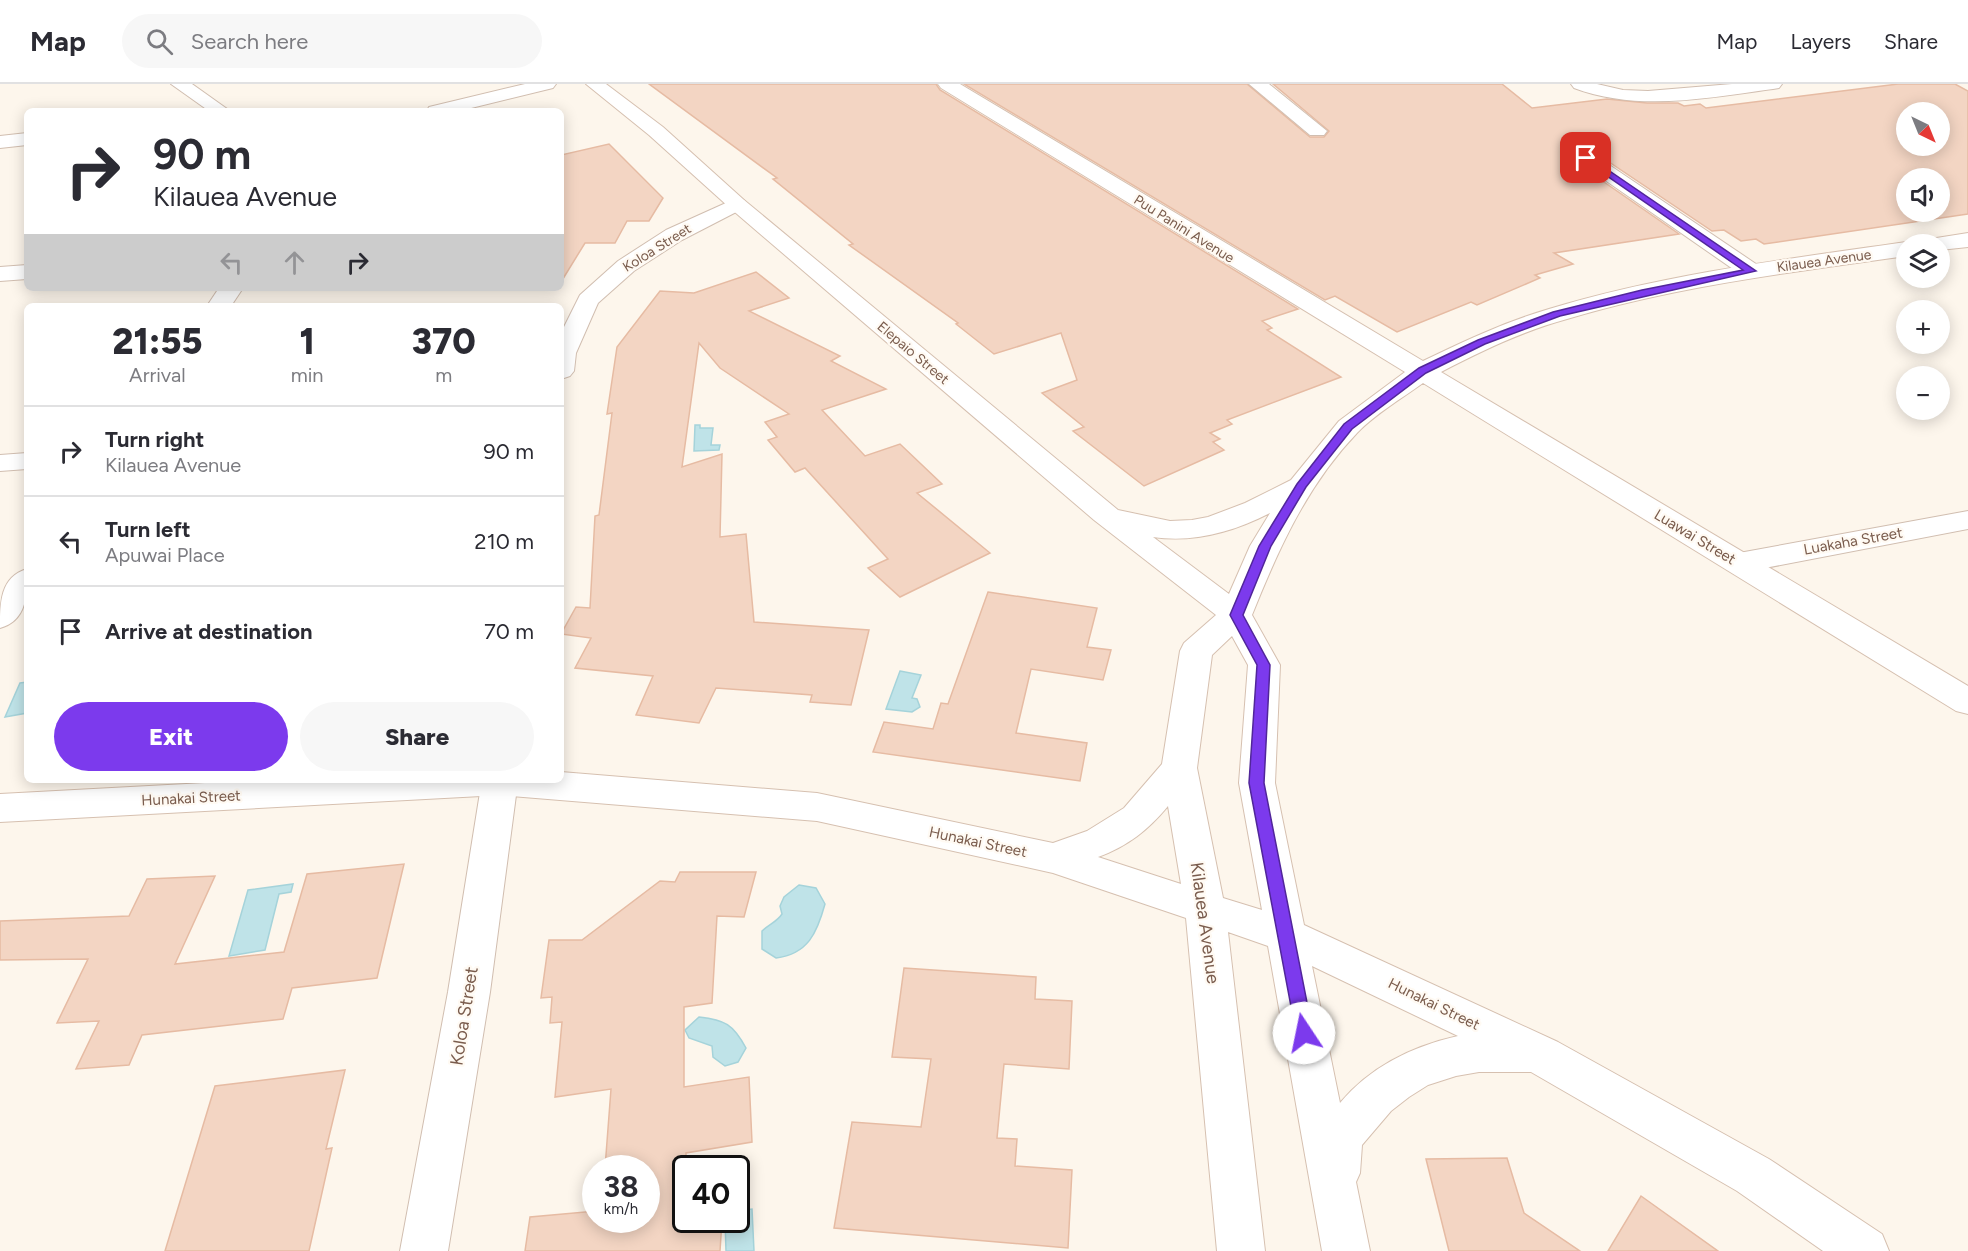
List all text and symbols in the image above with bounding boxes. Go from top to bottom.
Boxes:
search box [122,14,542,68]
text: Map [30,24,86,58]
icon: search [143,25,176,58]
text: Search here [191,28,308,55]
text: Map [1717,29,1757,54]
text: Layers [1790,29,1851,54]
text: Share [1884,29,1938,54]
north arrow [1896,102,1950,156]
map controls [1896,102,1950,420]
text: 90 m [153,129,251,180]
icon: right [54,132,132,210]
pin [1560,132,1611,183]
icon: arrive [1569,141,1602,174]
button: sound [1896,168,1950,222]
text: Kilauea Avenue [153,180,337,213]
street label: Puu Panini Avenue [1131,191,1238,267]
street label: Koloa Street [620,220,694,276]
button: layers [1896,234,1950,288]
icon: left [215,246,248,279]
icon: ahead [278,246,311,279]
icon: right [341,246,374,279]
street label: Kilauea Avenue [1776,246,1873,276]
button: + [1896,300,1950,354]
street label: Elepaio Street [874,318,952,388]
text: 21:55 [112,320,202,363]
text: 1 [299,320,315,363]
text: 370 [412,320,476,363]
text: Arrival [129,363,186,387]
text: min [291,363,324,387]
text: m [435,363,452,387]
button: − [1896,366,1950,420]
text: Turn right [105,426,204,453]
icon: right [54,435,87,468]
text: 90 m [483,438,534,465]
text: Kilauea Avenue [105,453,241,477]
street label: Luawai Street [1651,506,1739,569]
text: Turn left [105,516,191,543]
street label: Luakaha Street [1802,523,1904,559]
icon: left [54,525,87,558]
text: 210 m [474,528,534,555]
text: Apuwai Place [105,543,225,567]
icon: arrive [54,615,87,648]
text: Arrive at destination [105,618,313,645]
text: 70 m [484,618,534,645]
button: Exit [54,702,288,771]
button: Share [300,702,534,771]
street label: Hunakai Street [141,786,242,810]
street label: Hunakai Street [927,823,1029,861]
street label: Kilauea Avenue [1186,861,1224,985]
street label: Koloa Street [445,965,483,1067]
street label: Hunakai Street [1385,974,1483,1034]
position arrow [1272,1001,1336,1065]
speed limit sign: 40 [672,1155,750,1233]
text: 38 [603,1168,639,1205]
text: km/h [604,1200,638,1218]

